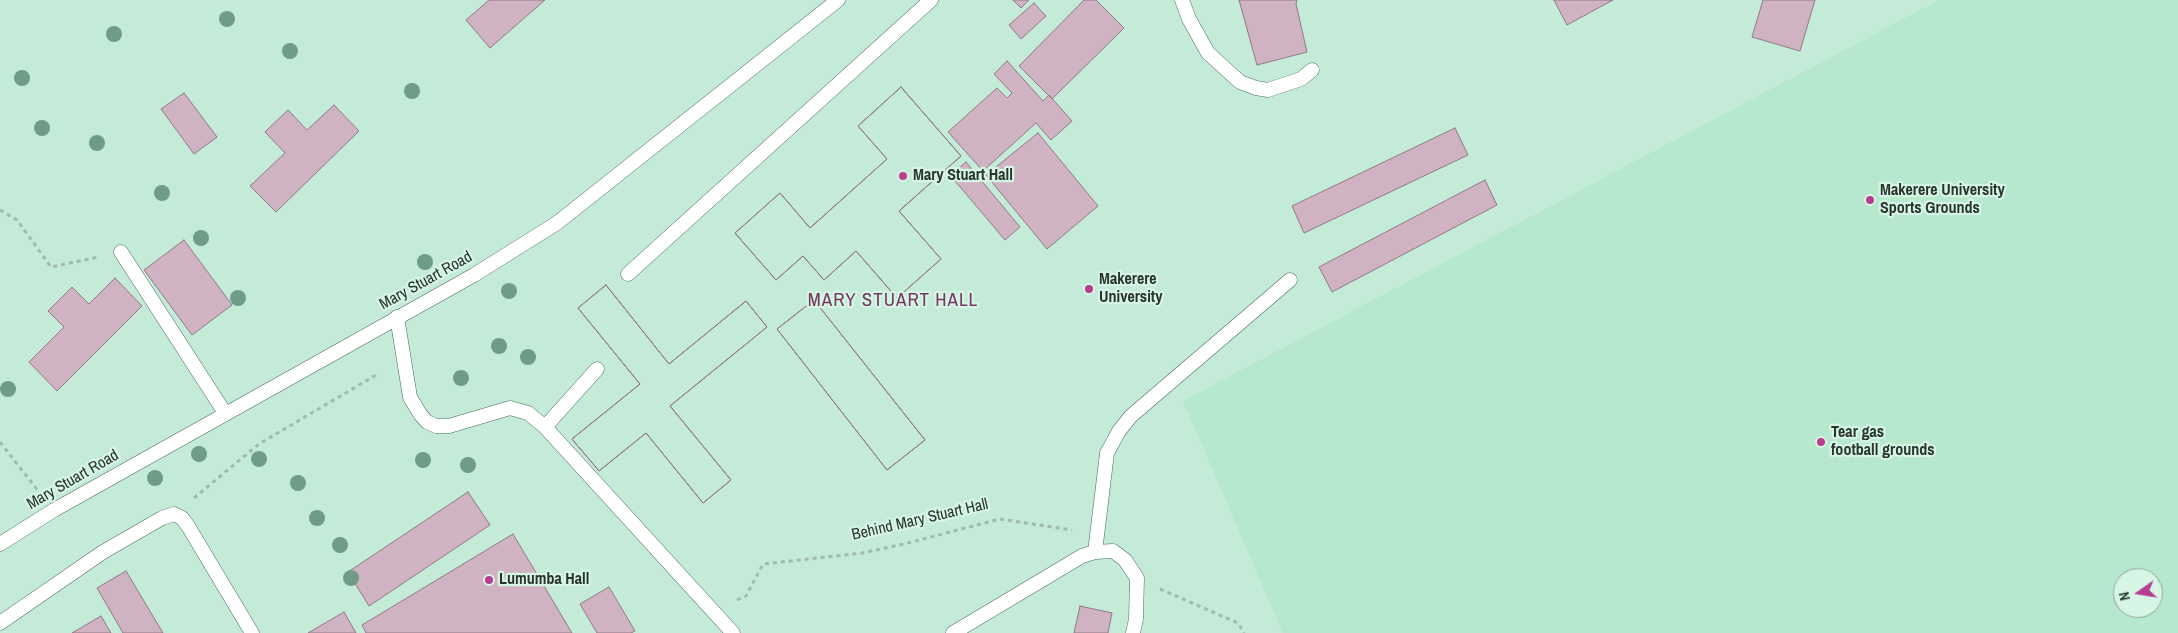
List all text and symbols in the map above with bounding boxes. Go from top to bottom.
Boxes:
place label: Mary Stuart Hall [913,166,1013,186]
marker: Mary Stuart Hall [897,170,909,182]
place label: Makerere University Sports Grounds [1880,181,2005,219]
marker: Makerere University Sports Grounds [1864,194,1876,206]
street label: Mary Stuart Road [376,248,476,314]
place label: Makerere University [1099,270,1162,308]
marker: Makerere University [1083,283,1095,295]
district label: MARY STUART HALL [806,290,980,312]
place label: Tear gas football grounds [1831,423,1935,461]
marker: Tear gas football grounds [1815,436,1827,448]
street label: Mary Stuart Road [24,446,122,514]
street label: Behind Mary Stuart Hall [850,495,990,545]
north arrow [2113,568,2163,618]
place label: Lumumba Hall [499,570,589,590]
marker: Lumumba Hall [483,574,495,586]
text: N [2115,590,2134,602]

